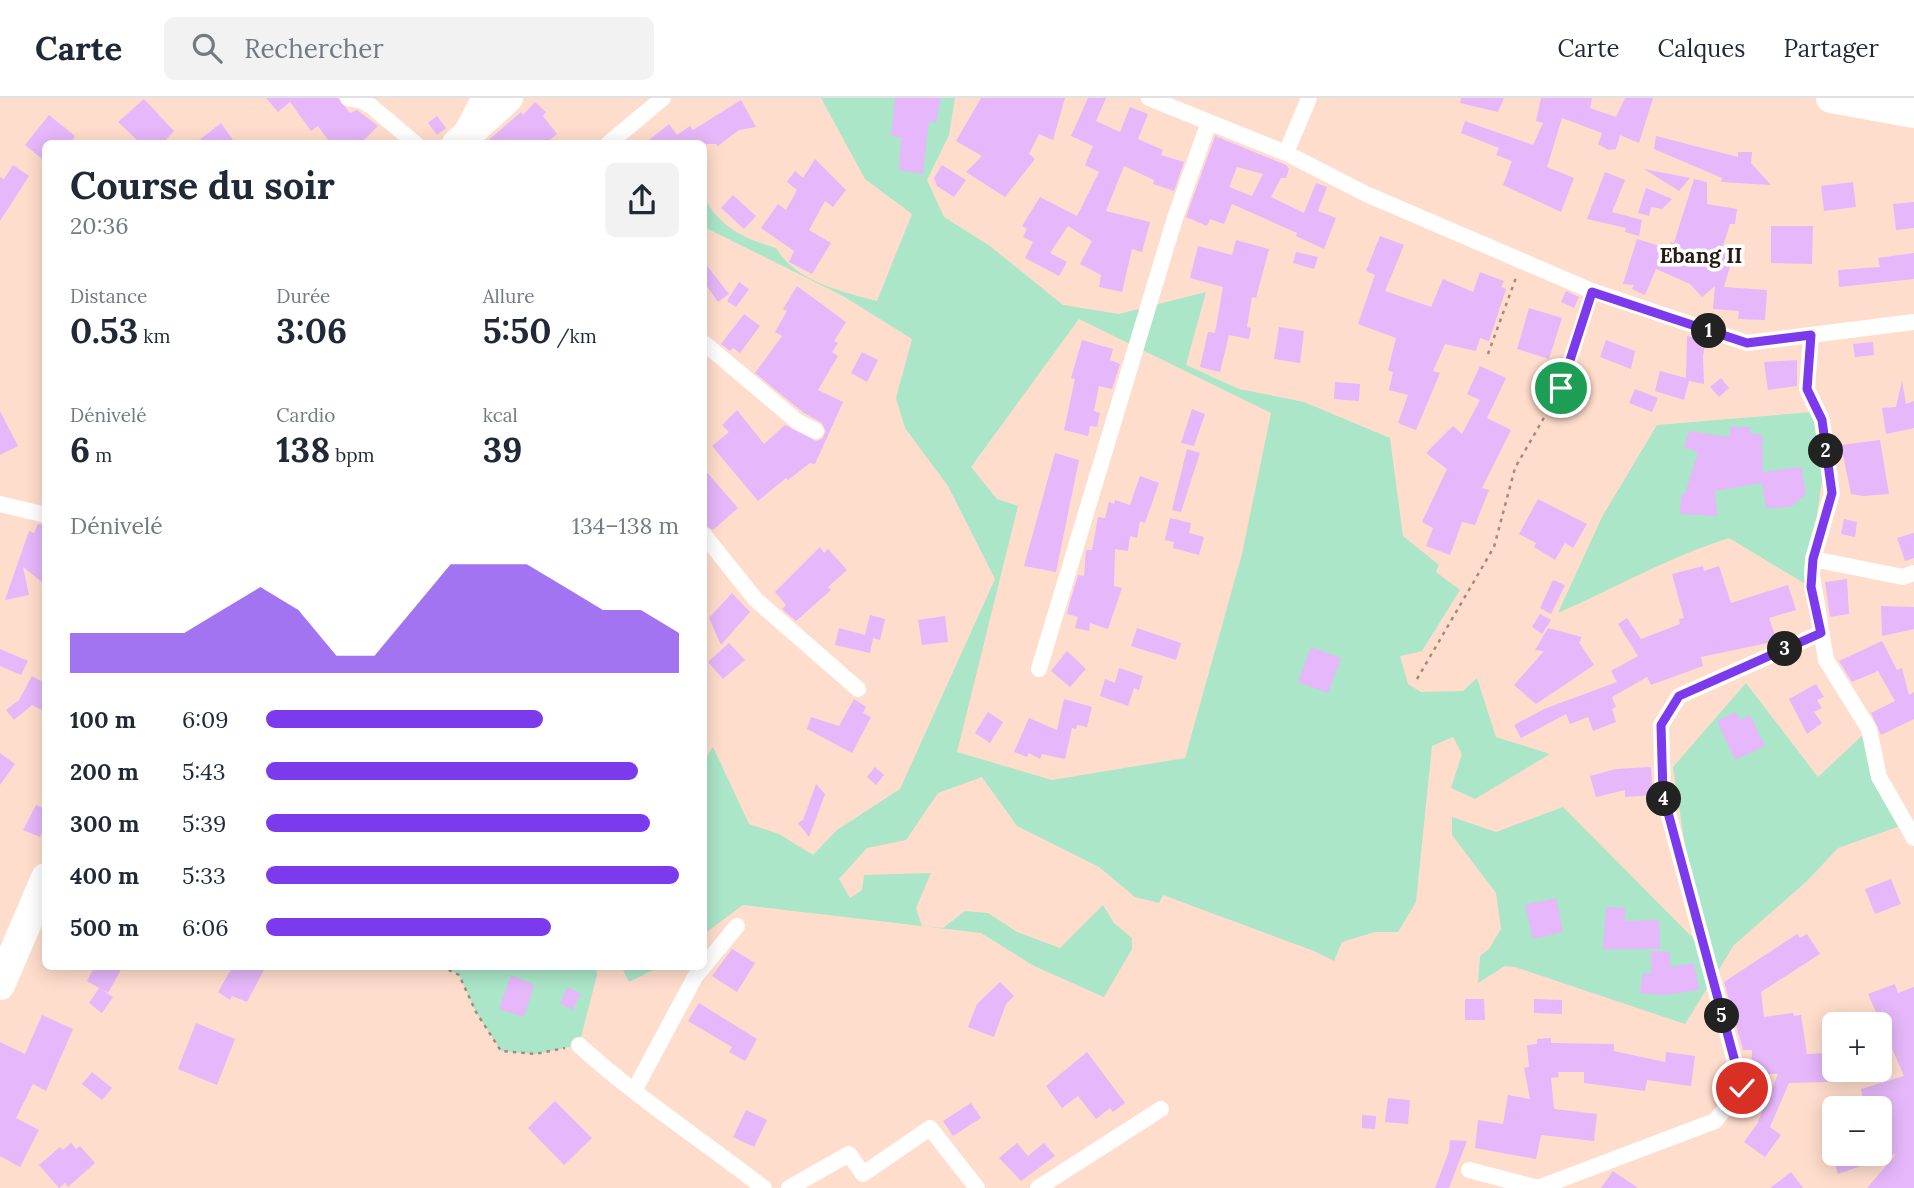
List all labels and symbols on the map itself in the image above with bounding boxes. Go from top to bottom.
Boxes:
district label: Ebang II [1659,242,1743,269]
pin: 1 [1692,314,1726,348]
pin [1531,358,1591,418]
pin: 2 [1808,434,1843,468]
pin: 3 [1768,632,1802,666]
pin: 4 [1646,782,1682,816]
pin: 5 [1704,998,1740,1034]
pin [1712,1058,1772,1118]

